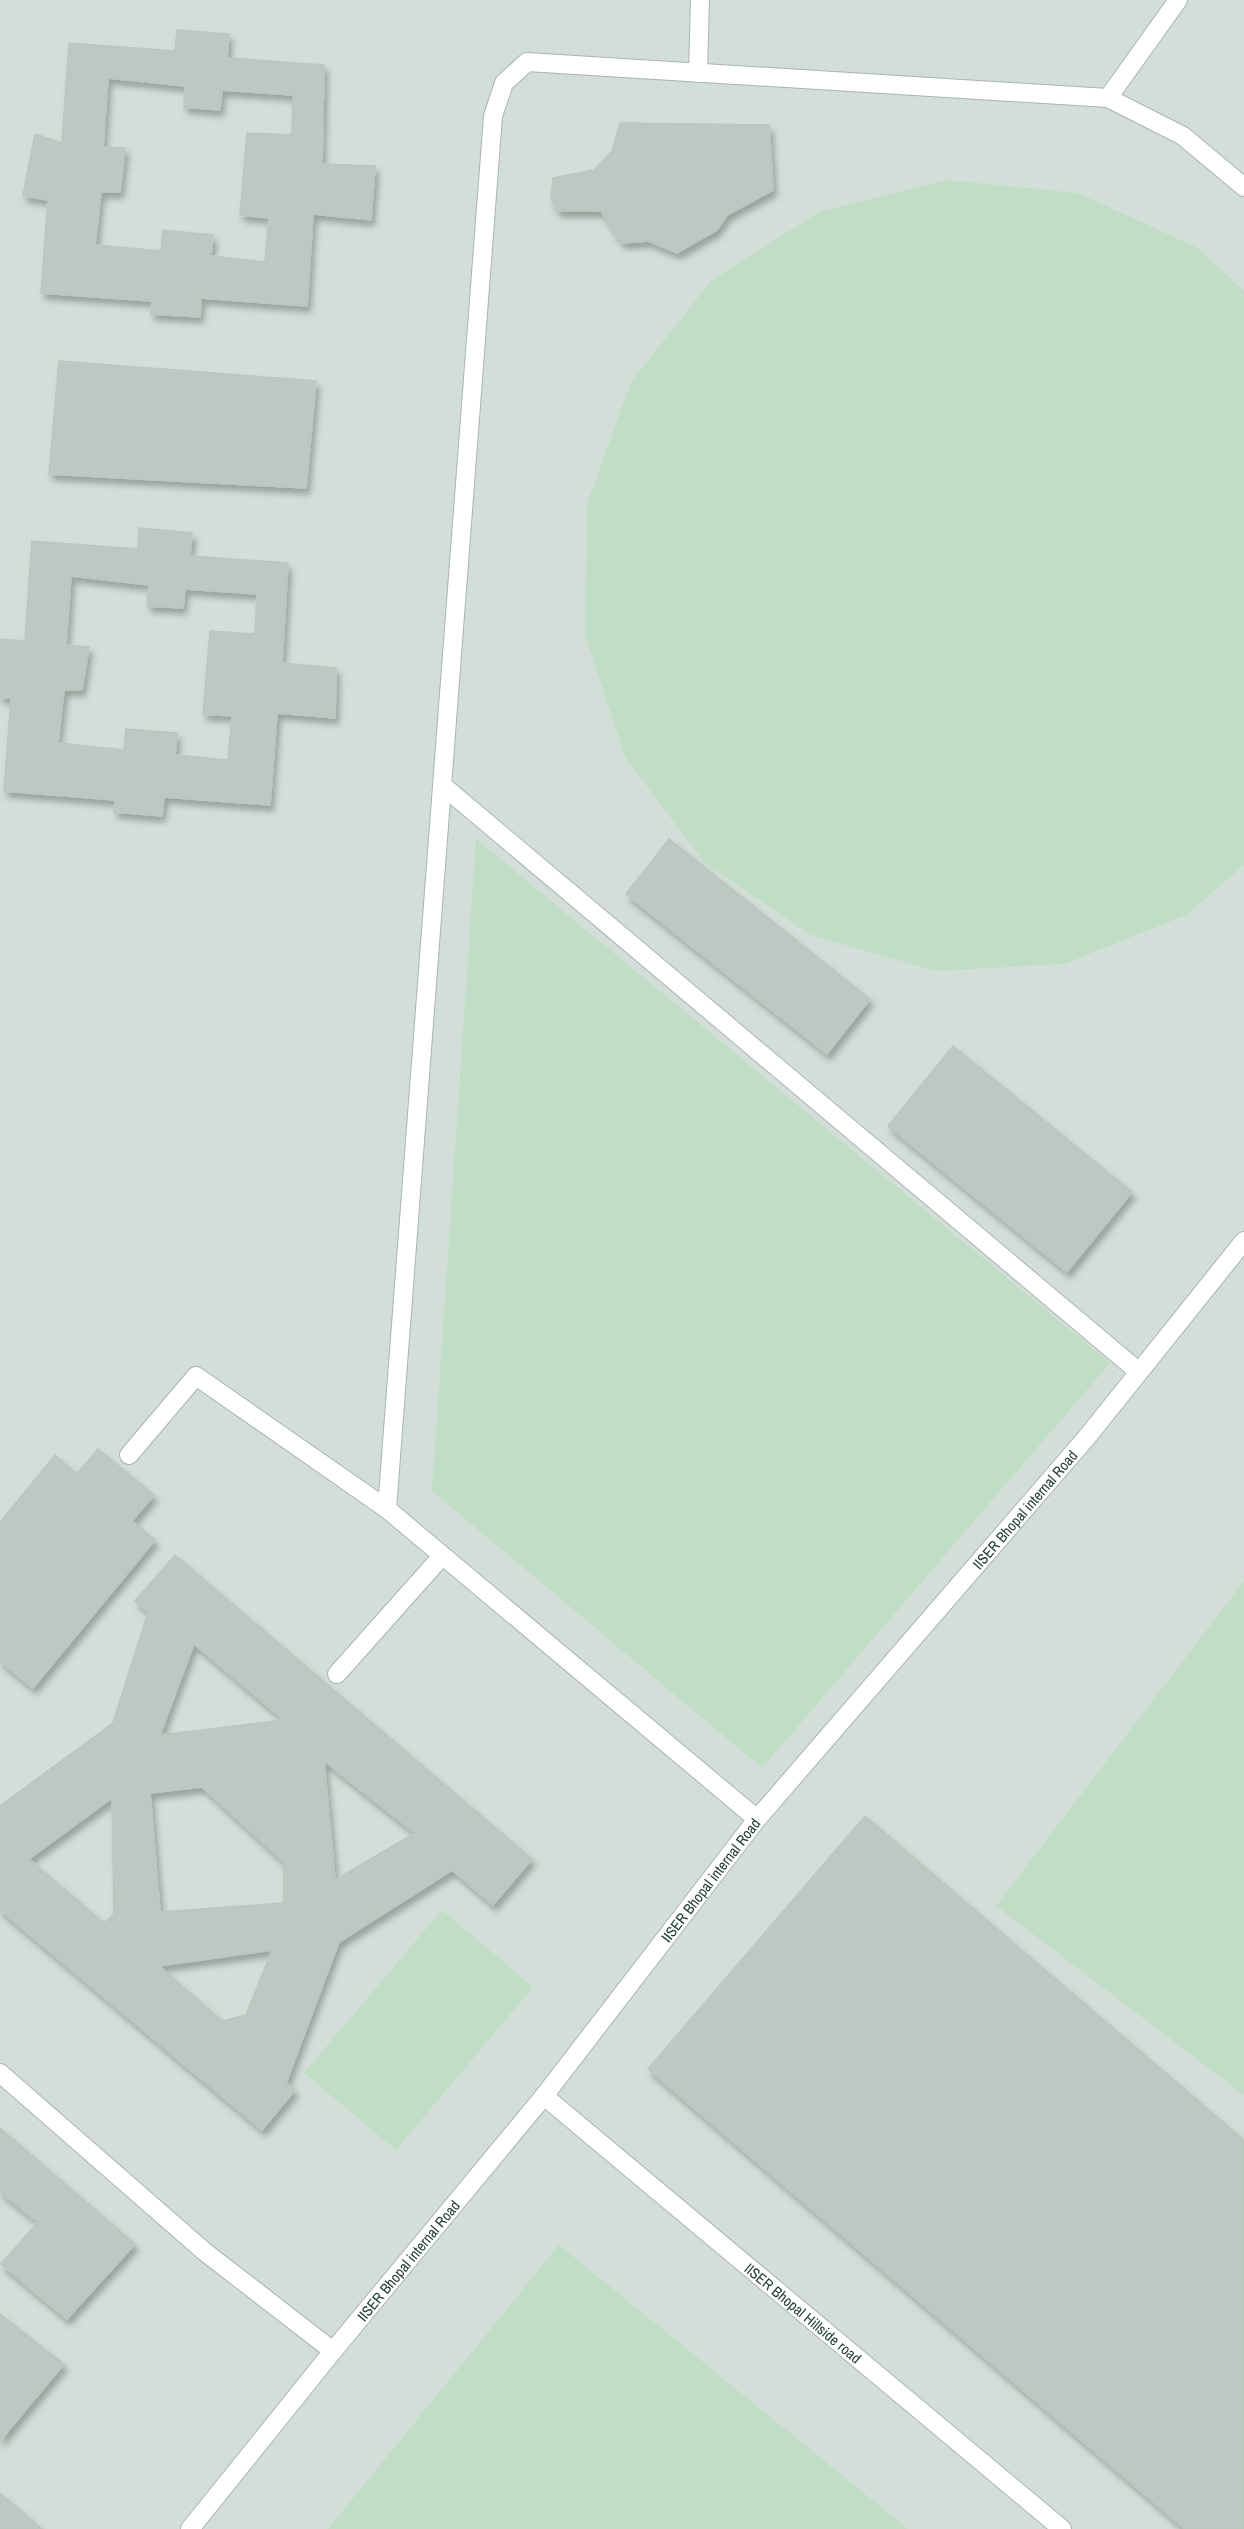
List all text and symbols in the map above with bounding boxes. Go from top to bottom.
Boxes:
street label: IISER Bhopal internal Road [967,1445,1082,1573]
street label: IISER Bhopal internal Road [656,1813,765,1946]
street label: IISER Bhopal internal Road [352,2195,464,2325]
street label: IISER Bhopal Hillside road [740,2258,866,2368]

